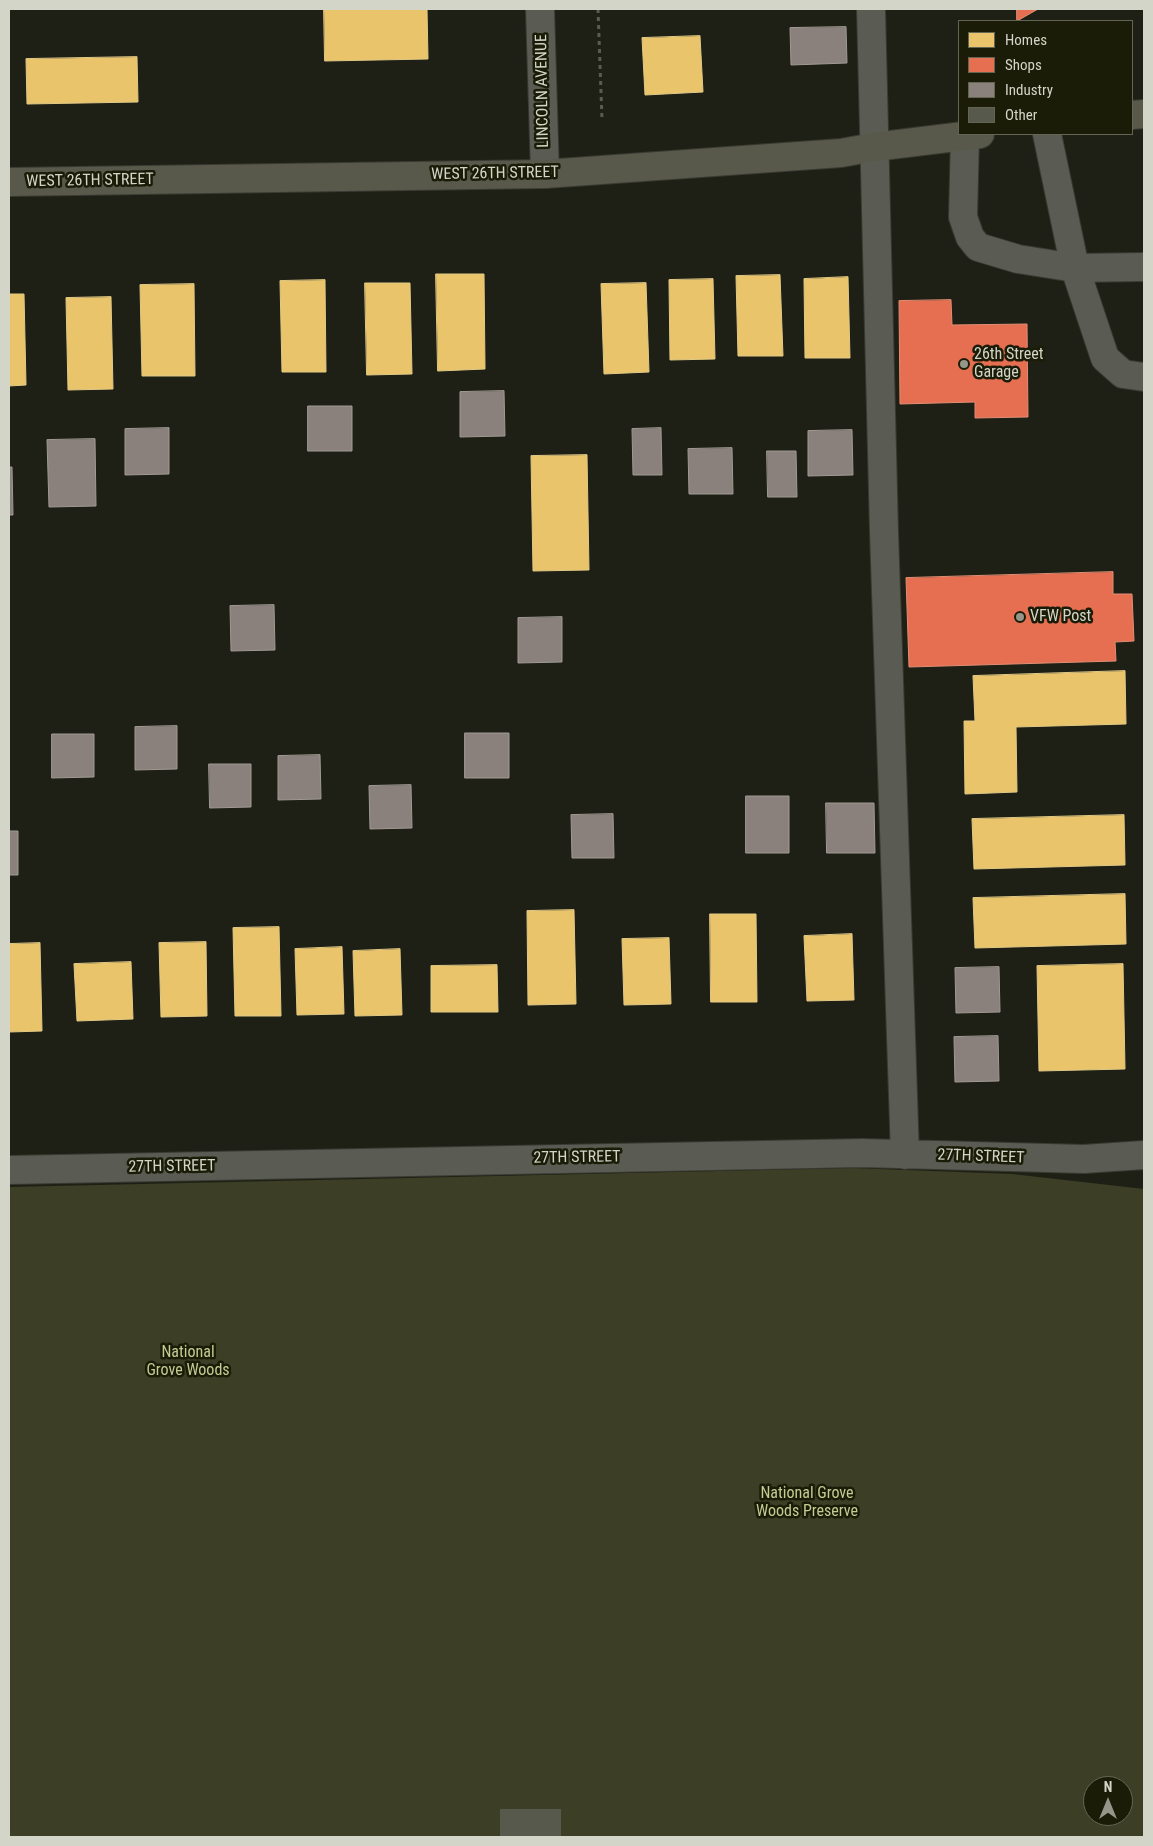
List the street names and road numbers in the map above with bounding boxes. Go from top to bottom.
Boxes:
street label: LINCOLN AVENUE [532,34,554,148]
street label: WEST 26TH STREET [431,163,559,185]
street label: WEST 26TH STREET [26,170,154,192]
street label: 27TH STREET [937,1146,1025,1168]
street label: 27TH STREET [533,1148,621,1168]
street label: 27TH STREET [128,1157,216,1177]

